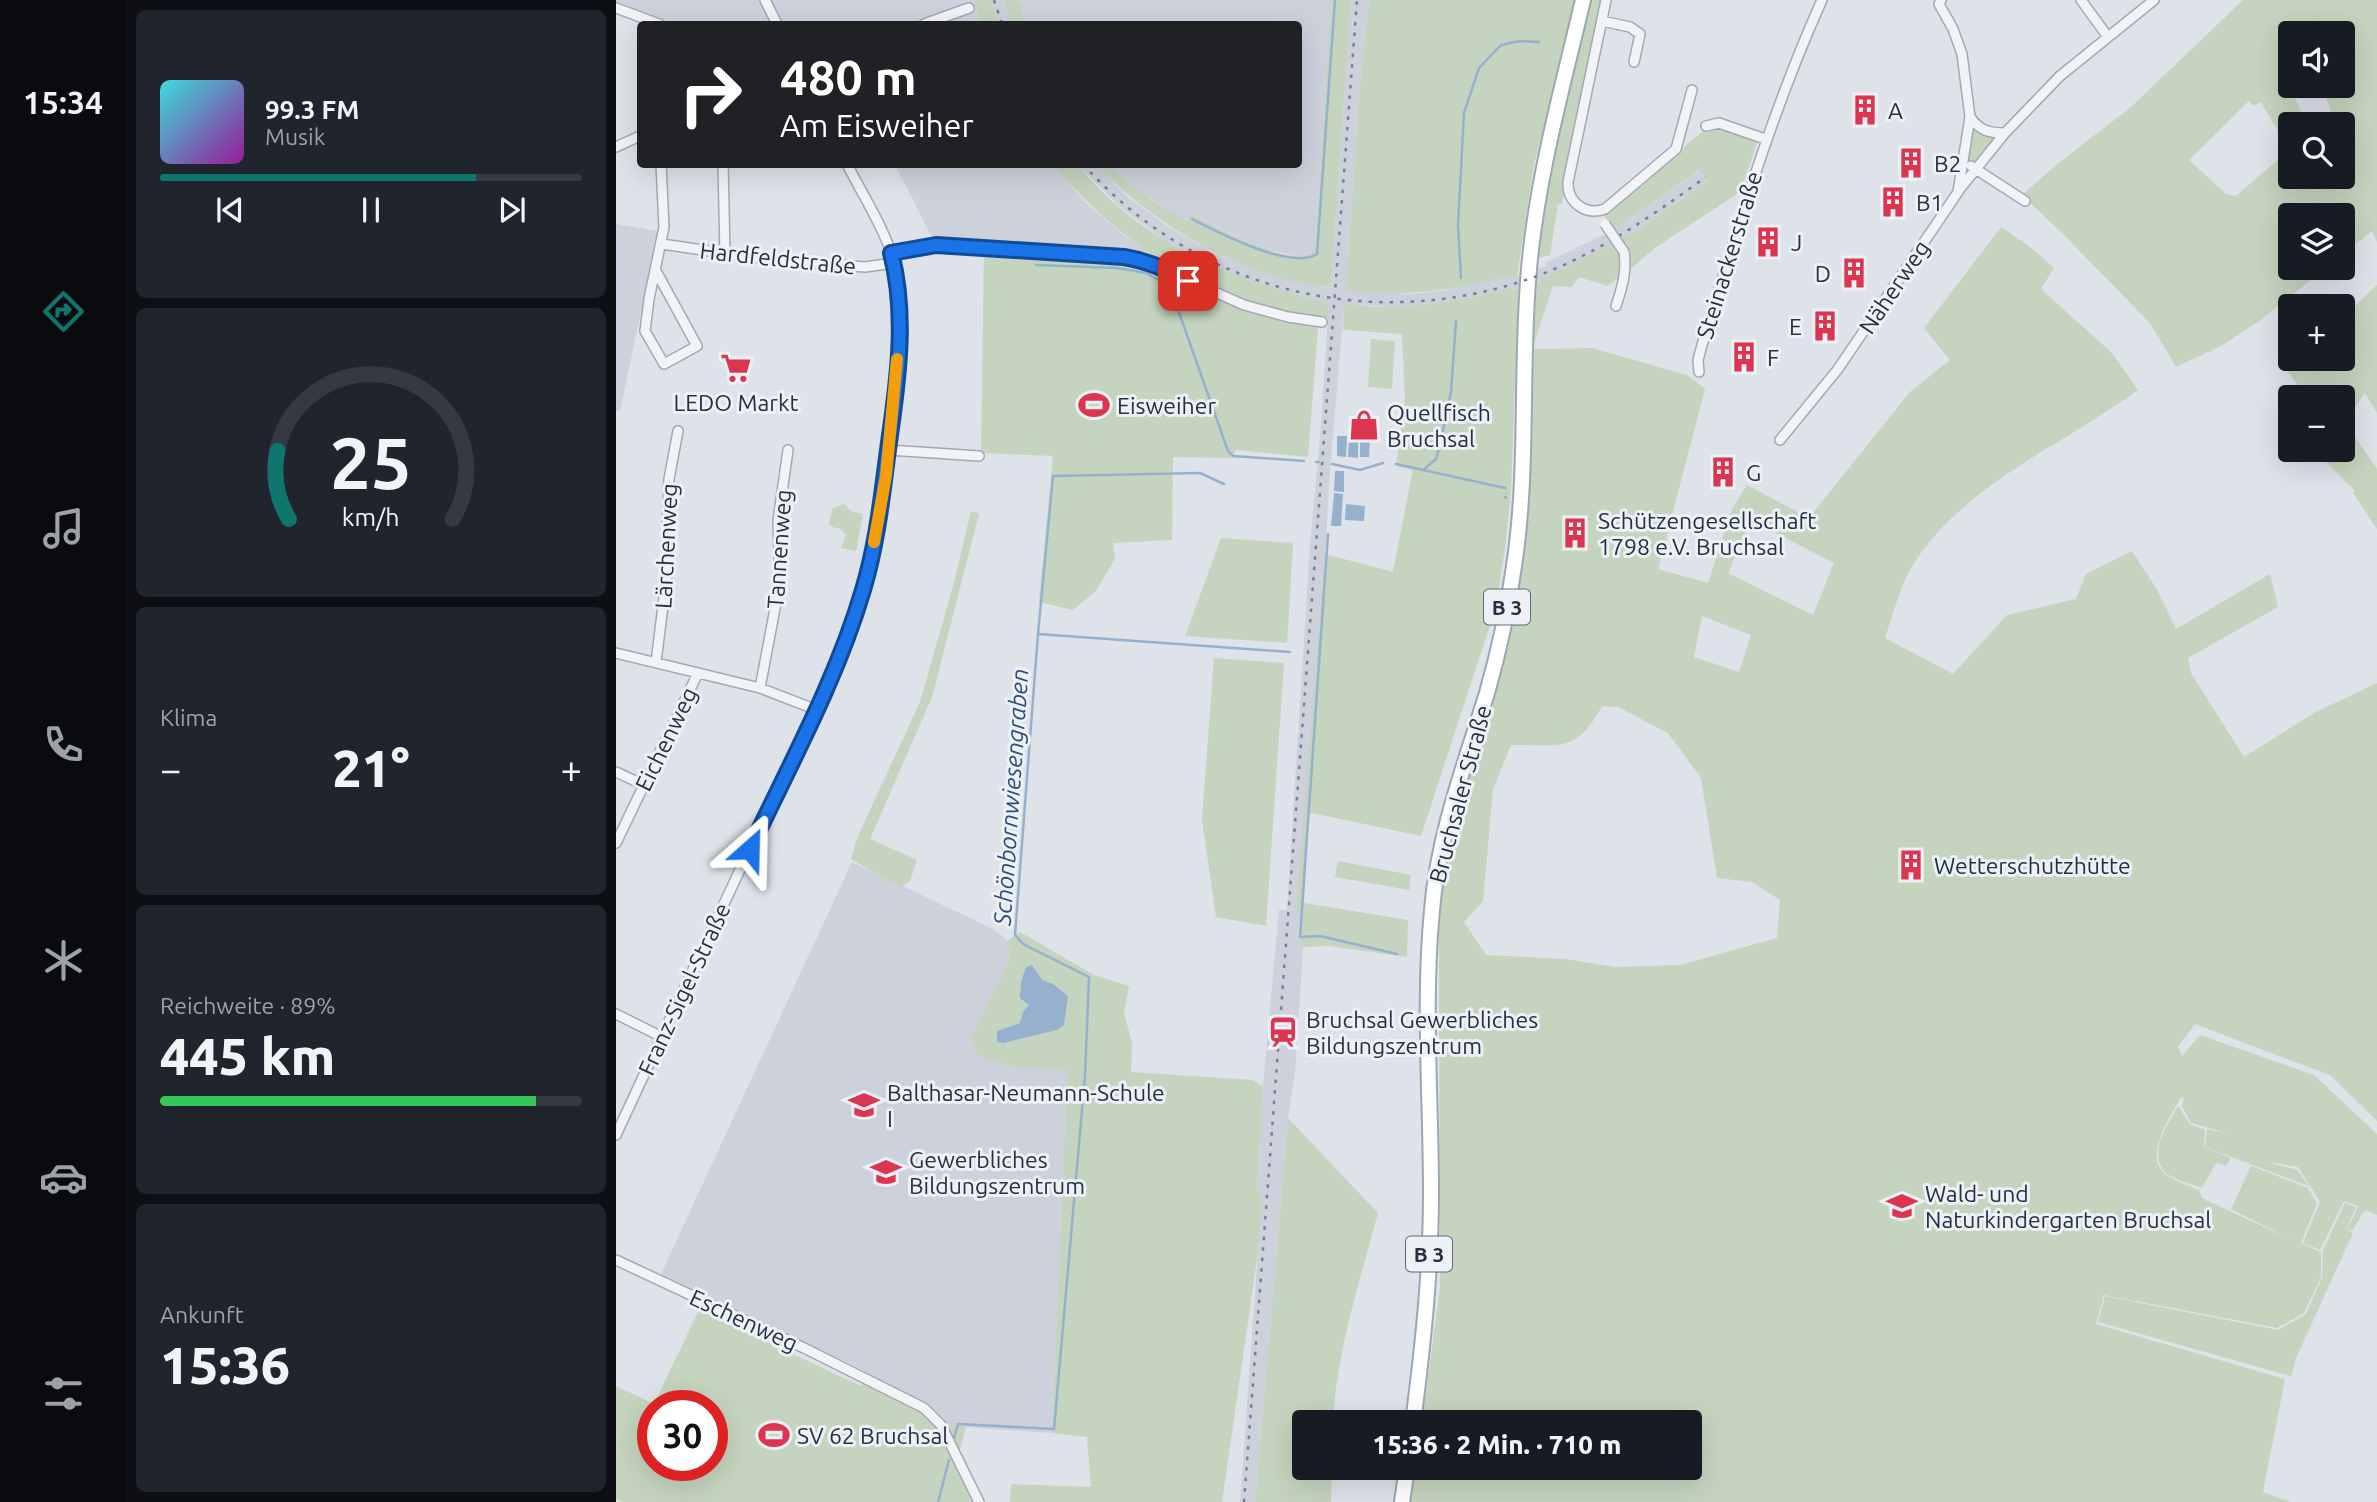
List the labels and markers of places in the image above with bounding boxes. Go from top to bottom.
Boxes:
building icon: A [1848,93,1882,127]
place label: A [1888,98,1903,123]
building icon: B2 [1894,146,1928,180]
place label: B2 [1934,151,1962,176]
building icon: B1 [1876,185,1910,219]
place label: B1 [1916,190,1944,215]
building icon: J [1751,225,1785,259]
place label: J [1791,230,1802,255]
pin [1158,251,1218,311]
building icon: D [1837,256,1871,290]
place label: D [1815,261,1831,286]
building icon: E [1808,309,1842,343]
place label: E [1789,314,1802,339]
building icon: F [1727,340,1761,374]
place label: F [1767,345,1779,370]
supermarket icon: LEDO Markt [719,351,753,385]
sports icon: Eisweiher [1077,388,1111,422]
place label: LEDO Markt [673,390,799,415]
place label: Eisweiher [1117,393,1216,418]
place label: Quellfisch Bruchsal [1387,400,1491,451]
shop icon: Quellfisch Bruchsal [1347,408,1381,442]
building icon: G [1706,455,1740,489]
place label: G [1746,460,1761,485]
place label: Schützengesellschaft 1798 e.V. Bruchsal [1598,508,1816,559]
building icon: Schützengesellschaft 1798 e.V. Bruchsal [1558,516,1592,550]
building icon: Wetterschutzhütte [1894,848,1928,882]
place label: Wetterschutzhütte [1934,853,2131,878]
place label: Bruchsal Gewerbliches Bildungszentrum [1306,1007,1538,1058]
station icon: Bruchsal Gewerbliches Bildungszentrum [1266,1015,1300,1049]
place label: Balthasar-Neumann-Schule I [887,1080,1165,1131]
school or university icon: Balthasar-Neumann-Schule I [847,1088,881,1122]
place label: Gewerbliches Bildungszentrum [909,1147,1085,1198]
school or university icon: Gewerbliches Bildungszentrum [869,1155,903,1189]
place label: Wald- und Naturkindergarten Bruchsal [1925,1181,2211,1232]
school or university icon: Wald- und Naturkindergarten Bruchsal [1885,1189,1919,1223]
sports icon: SV 62 Bruchsal [757,1418,791,1452]
place label: SV 62 Bruchsal [797,1423,948,1448]

